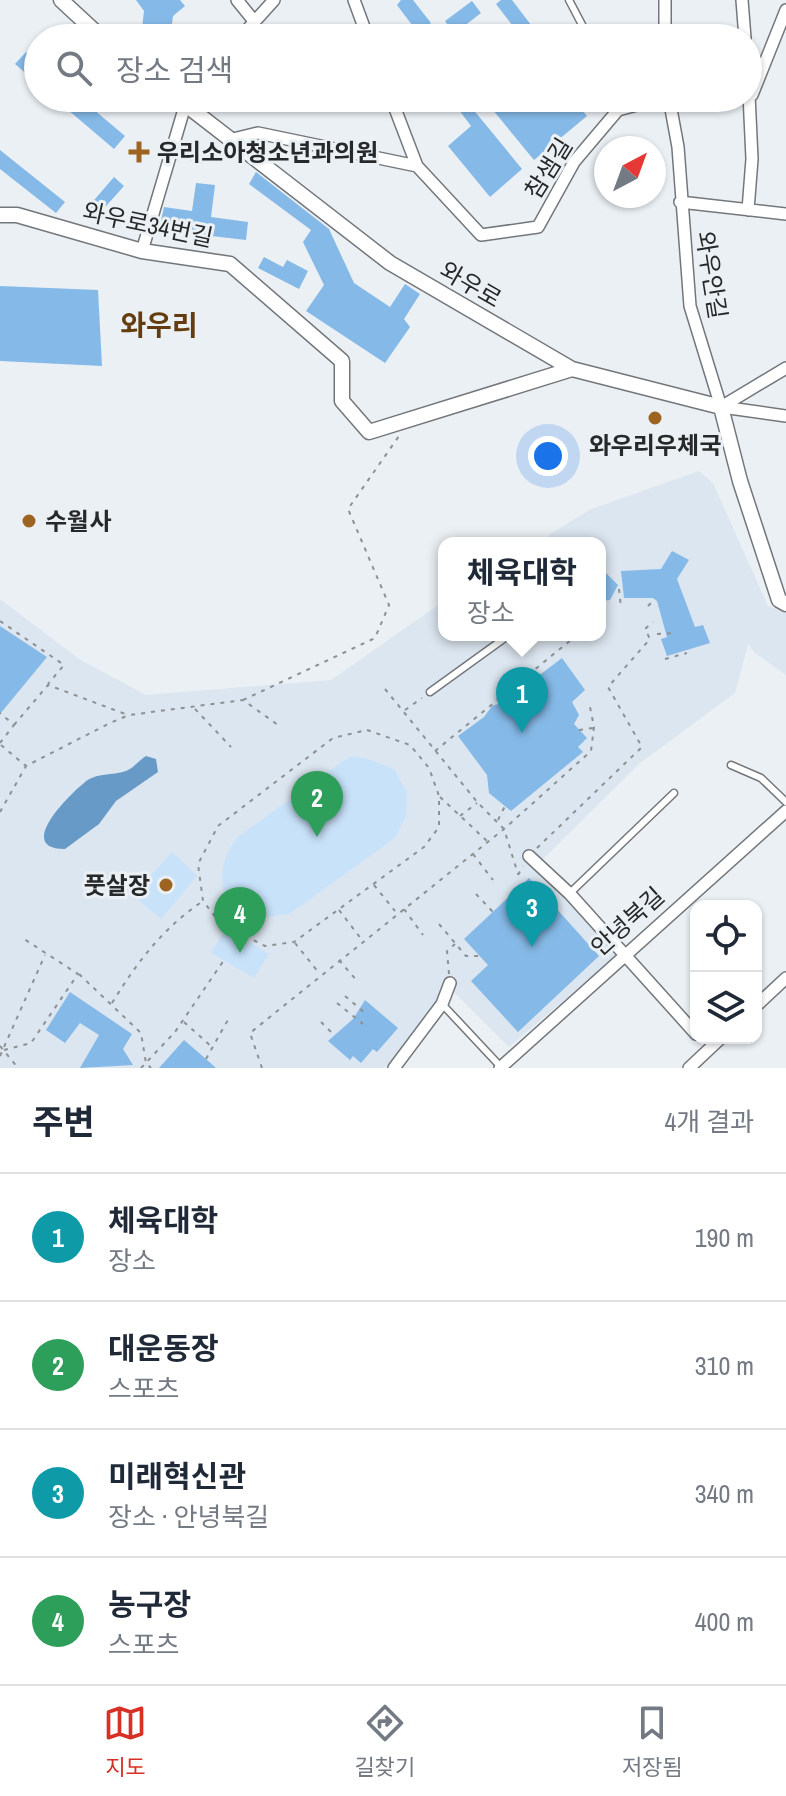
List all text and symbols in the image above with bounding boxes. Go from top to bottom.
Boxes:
search box [24,24,762,112]
icon: search [52,46,96,90]
text: 장소 검색 [116,50,233,90]
street label: 참샘길 [517,131,579,205]
place label: 우리소아청소년과의원 [157,136,378,168]
north arrow [594,136,666,208]
marker: 우리소아청소년과의원 [128,141,150,163]
street label: 와우로34번길 [80,195,216,253]
street label: 와우안길 [689,229,735,321]
street label: 와우로 [434,254,508,314]
district label: 와우리 [120,306,198,344]
marker: 와우리우체국 [646,409,664,427]
place label: 와우리우체국 [589,429,721,461]
your location [528,436,568,476]
place label: 수월사 [45,505,111,537]
marker: 수월사 [20,512,38,530]
popup [438,537,606,641]
text: 체육대학 [467,552,577,592]
text: 장소 [467,595,515,630]
pin: 1 [496,667,548,733]
pin: 2 [291,771,343,837]
place label: 풋살장 [84,869,150,901]
marker: 풋살장 [157,876,175,894]
street label: 안녕북길 [583,880,671,962]
pin: 3 [506,881,558,947]
pin: 4 [214,887,266,953]
map controls [690,900,762,1044]
button: locate [690,900,762,972]
button: layers [690,972,762,1044]
text: 주변 [32,1099,95,1145]
text: 4개 결과 [664,1104,754,1139]
text: 체육대학 [108,1200,218,1240]
text: 1 [52,1220,64,1255]
text: 190 m [695,1220,754,1255]
text: 장소 [108,1243,156,1278]
text: 대운동장 [108,1328,218,1368]
text: 2 [52,1348,64,1383]
text: 310 m [695,1348,754,1383]
text: 스포츠 [108,1371,180,1406]
text: 미래혁신관 [108,1456,246,1496]
text: 3 [52,1476,64,1511]
text: 340 m [695,1476,754,1511]
text: 장소 · 안녕북길 [108,1499,269,1534]
text: 농구장 [108,1584,191,1624]
text: 4 [52,1604,64,1639]
text: 400 m [695,1604,754,1639]
text: 스포츠 [108,1627,180,1662]
tab: 지도 [103,1701,147,1782]
tab: 길찾기 [354,1701,415,1782]
tab: 저장됨 [622,1701,683,1782]

